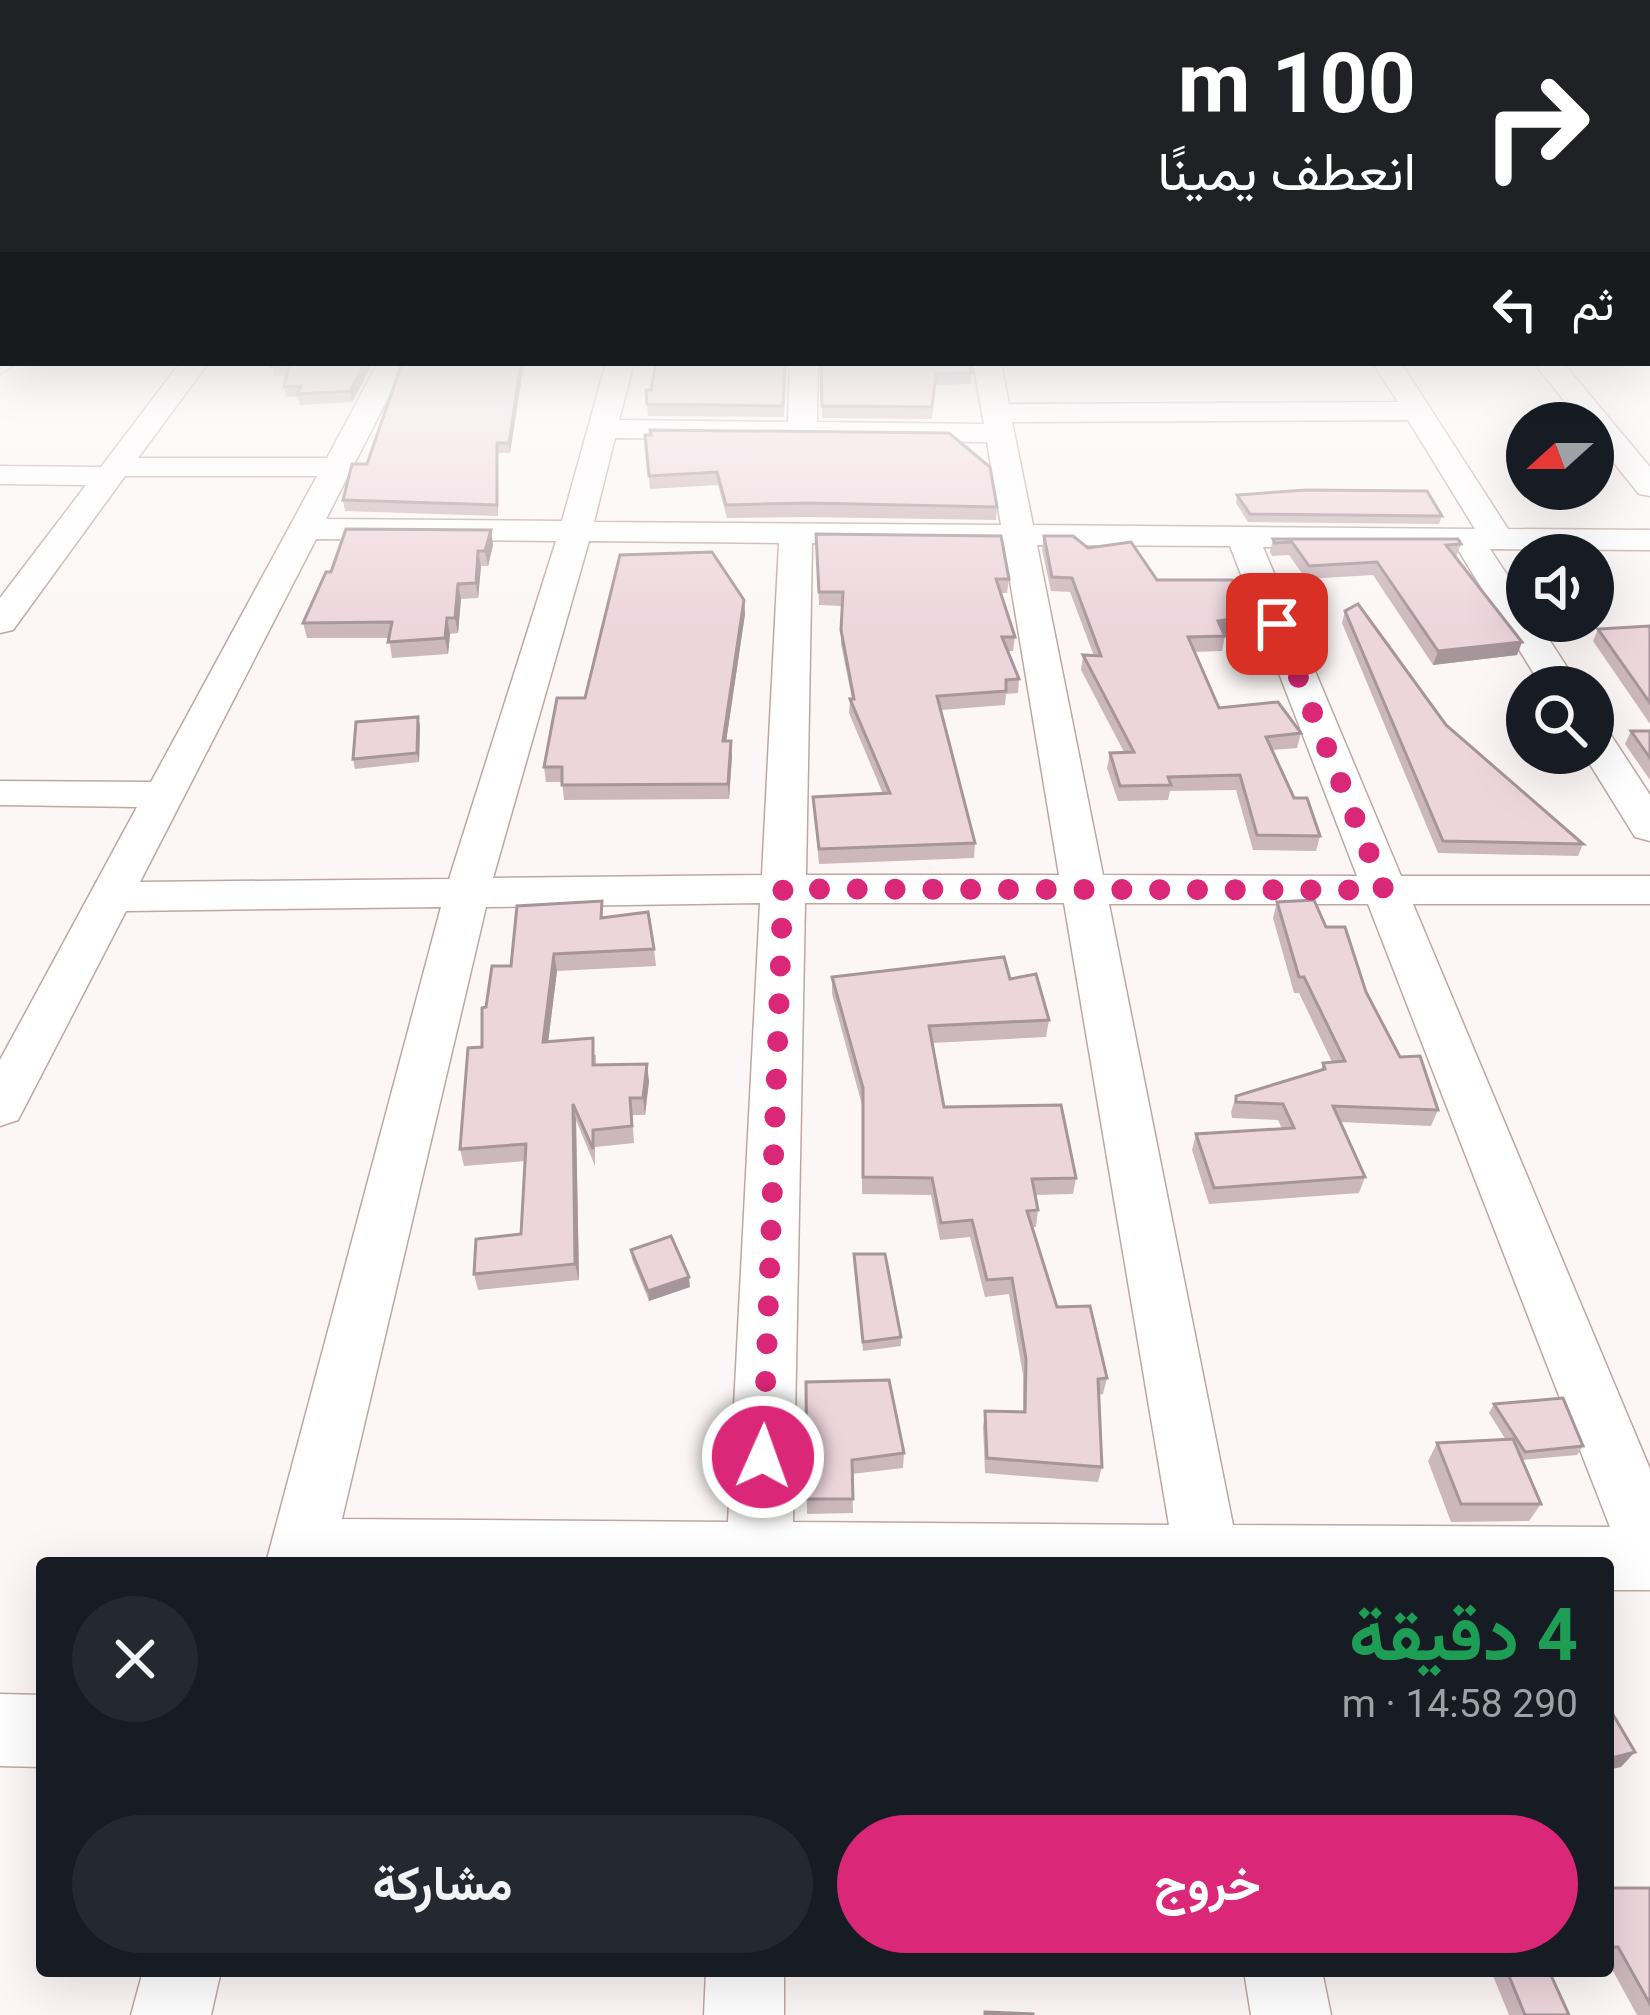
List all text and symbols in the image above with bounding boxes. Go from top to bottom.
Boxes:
text: 100 m [1178,34,1416,133]
icon: right [1458,48,1614,204]
text: انعطف يمينًا [1157,140,1416,203]
icon: left [1482,276,1548,342]
text: ثم [1572,278,1614,331]
north arrow [1506,402,1614,510]
map controls [1506,402,1614,774]
button: sound [1506,534,1614,642]
pin [1226,573,1328,675]
icon: arrive [1244,591,1310,657]
button: search [1506,666,1614,774]
position arrow [700,1394,826,1520]
text: 4 دقيقة [1349,1593,1578,1678]
button: close [72,1596,198,1722]
text: 290 m · 14:58 [1342,1681,1578,1727]
button: مشاركة [72,1815,813,1953]
button: خروج [837,1815,1578,1953]

